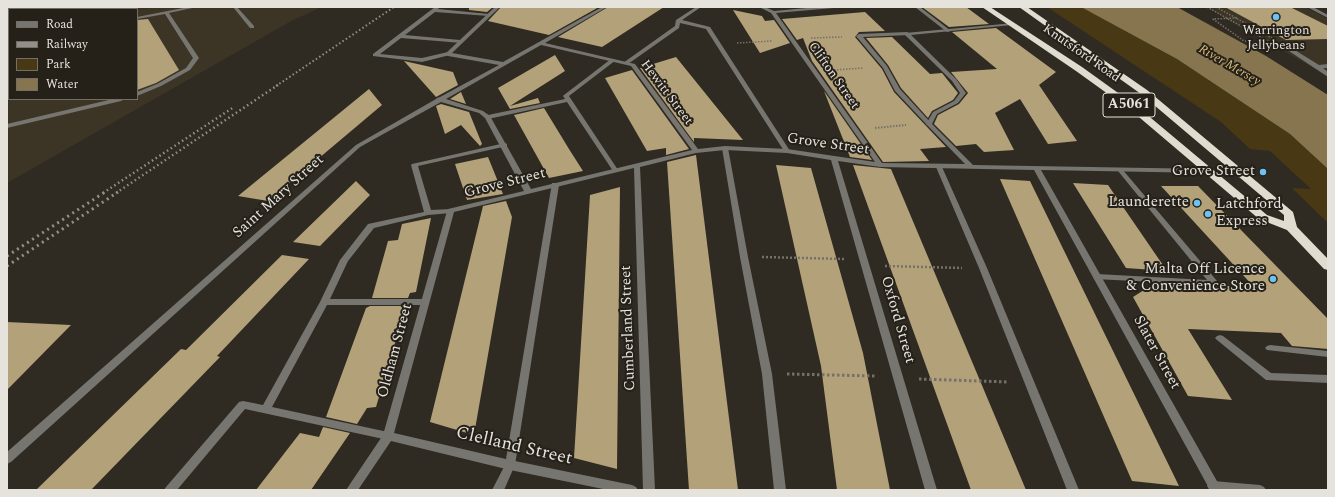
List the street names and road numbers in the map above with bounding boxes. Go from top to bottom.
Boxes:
street label: Knutsford Road [1039,22,1123,86]
street label: Clifton Street [804,39,862,113]
street label: Hewitt Street [637,57,695,129]
road number: A5061 [1103,93,1155,117]
street label: Grove Street [786,130,870,160]
street label: Saint Mary Street [230,151,328,243]
street label: Grove Street [462,165,548,203]
street label: Cumberland Street [618,265,640,391]
street label: Oxford Street [876,274,918,366]
street label: Oldham Street [375,302,417,400]
street label: Slater Street [1128,313,1184,393]
street label: Clelland Street [454,423,574,471]

